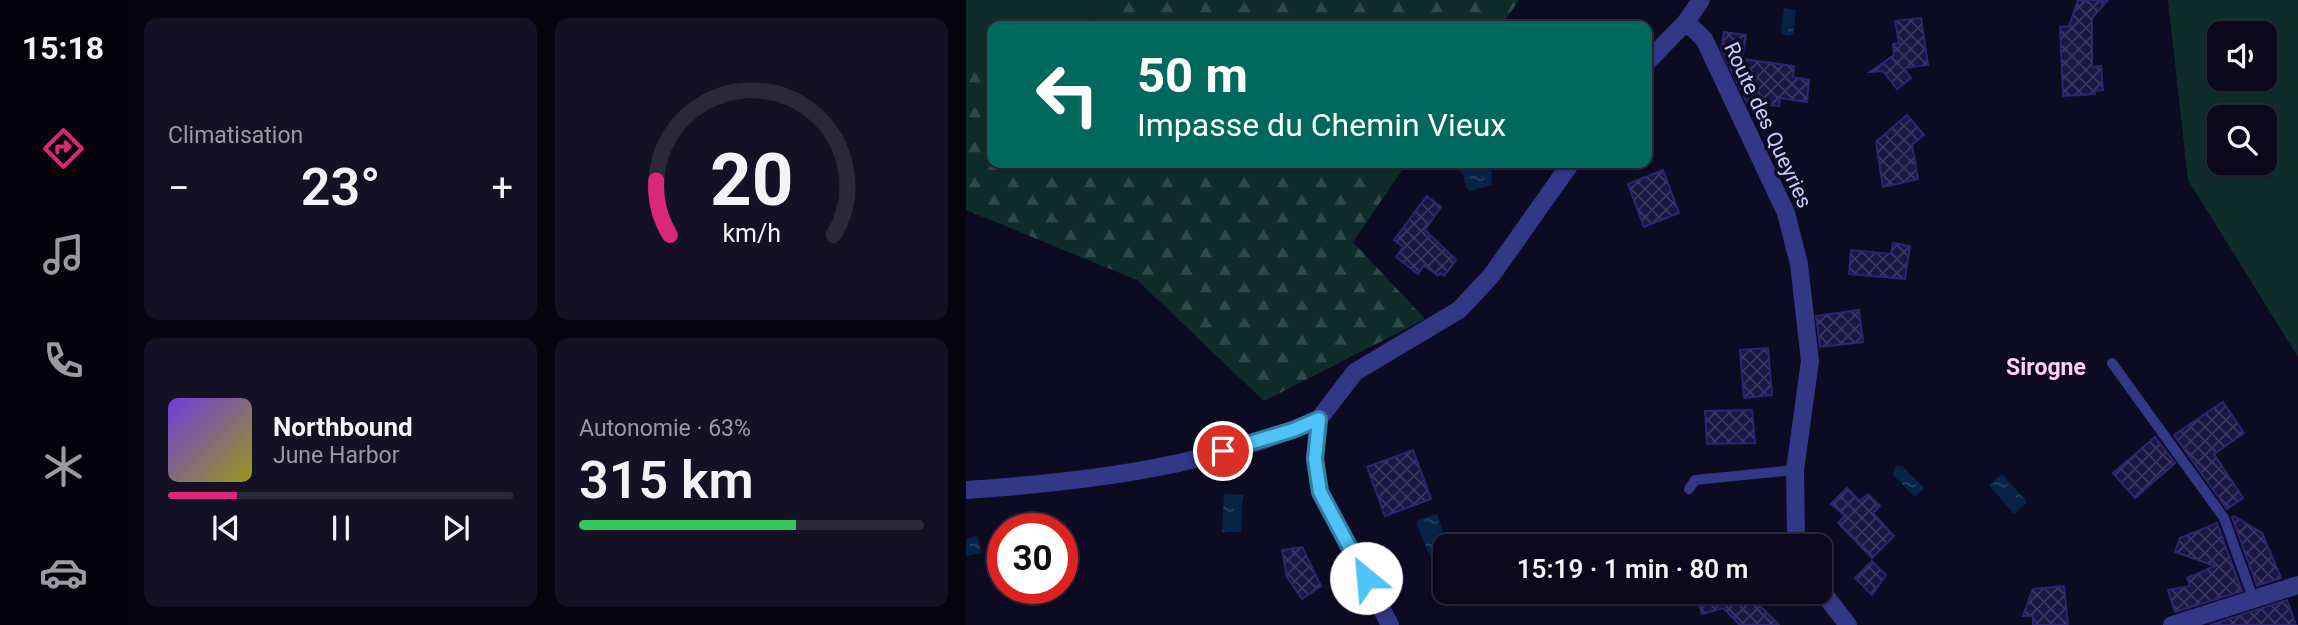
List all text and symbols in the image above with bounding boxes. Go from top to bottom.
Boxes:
map controls [2207,21,2277,175]
button: sound [2207,21,2277,91]
text: 15:18 [22,29,104,67]
street label: Route des Queyries [1719,38,1817,212]
text: 50 m [1137,47,1248,104]
icon: left [1022,49,1113,140]
button: search [2207,105,2277,175]
text: Impasse du Chemin Vieux [1137,106,1506,144]
text: Climatisation [168,122,303,149]
icon: directions [39,124,88,173]
text: 20 [710,137,793,223]
text: 23° [301,157,380,218]
text: − [168,166,190,210]
text: + [491,166,513,210]
text: km/h [722,219,781,248]
icon: music [39,230,88,279]
icon: phone [39,336,88,385]
district label: Sirogne [2006,354,2086,381]
text: Northbound [273,412,413,442]
text: Autonomie · 63% [579,415,751,442]
pin [1193,421,1253,481]
icon: arrive [1204,432,1242,470]
icon: climate [39,442,88,491]
text: June Harbor [273,442,400,469]
text: 315 km [579,450,754,511]
icon: previous [207,509,245,547]
icon: pause [322,509,360,547]
icon: next [437,509,475,547]
speed limit sign: 30 [987,513,1078,604]
position arrow [1329,541,1403,615]
icon: car [39,548,88,597]
text: 15:19 · 1 min · 80 m [1517,554,1748,584]

